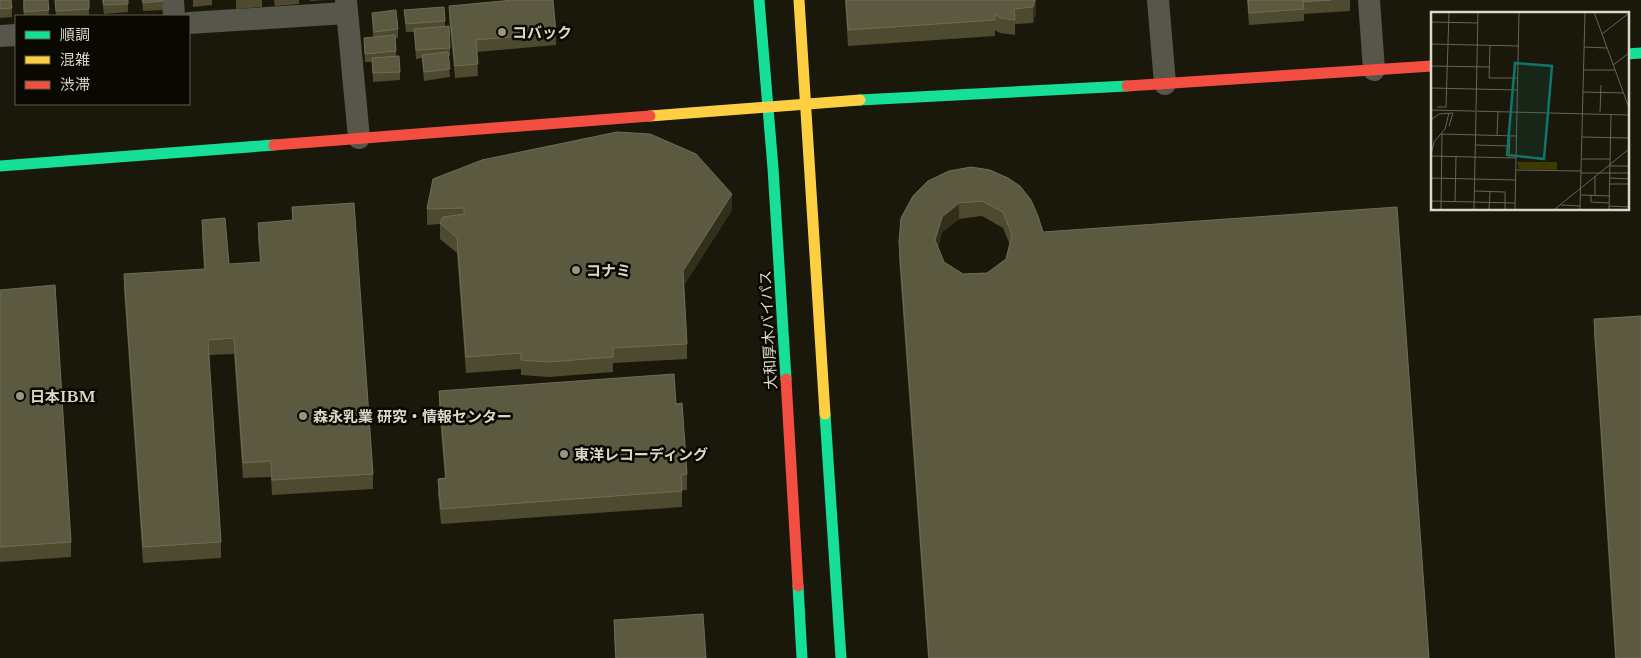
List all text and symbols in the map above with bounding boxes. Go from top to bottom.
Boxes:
inset map [1431,12,1628,210]
legend [15,15,190,105]
place label: コバック [512,23,572,42]
text: 順調 [60,25,90,44]
marker: コバック [496,26,508,38]
text: 混雑 [60,50,90,69]
text: 渋滞 [60,75,90,94]
place label: コナミ [586,261,631,280]
marker: コナミ [570,264,582,276]
street label: 大和厚木バイパス [755,270,781,390]
place label: 日本IBM [30,387,96,406]
marker: 日本IBM [14,390,26,402]
place label: 森永乳業 研究・情報センター [313,407,512,426]
marker: 森永乳業 研究・情報センター [297,410,309,422]
place label: 東洋レコーディング [574,445,708,464]
marker: 東洋レコーディング [558,448,570,460]

